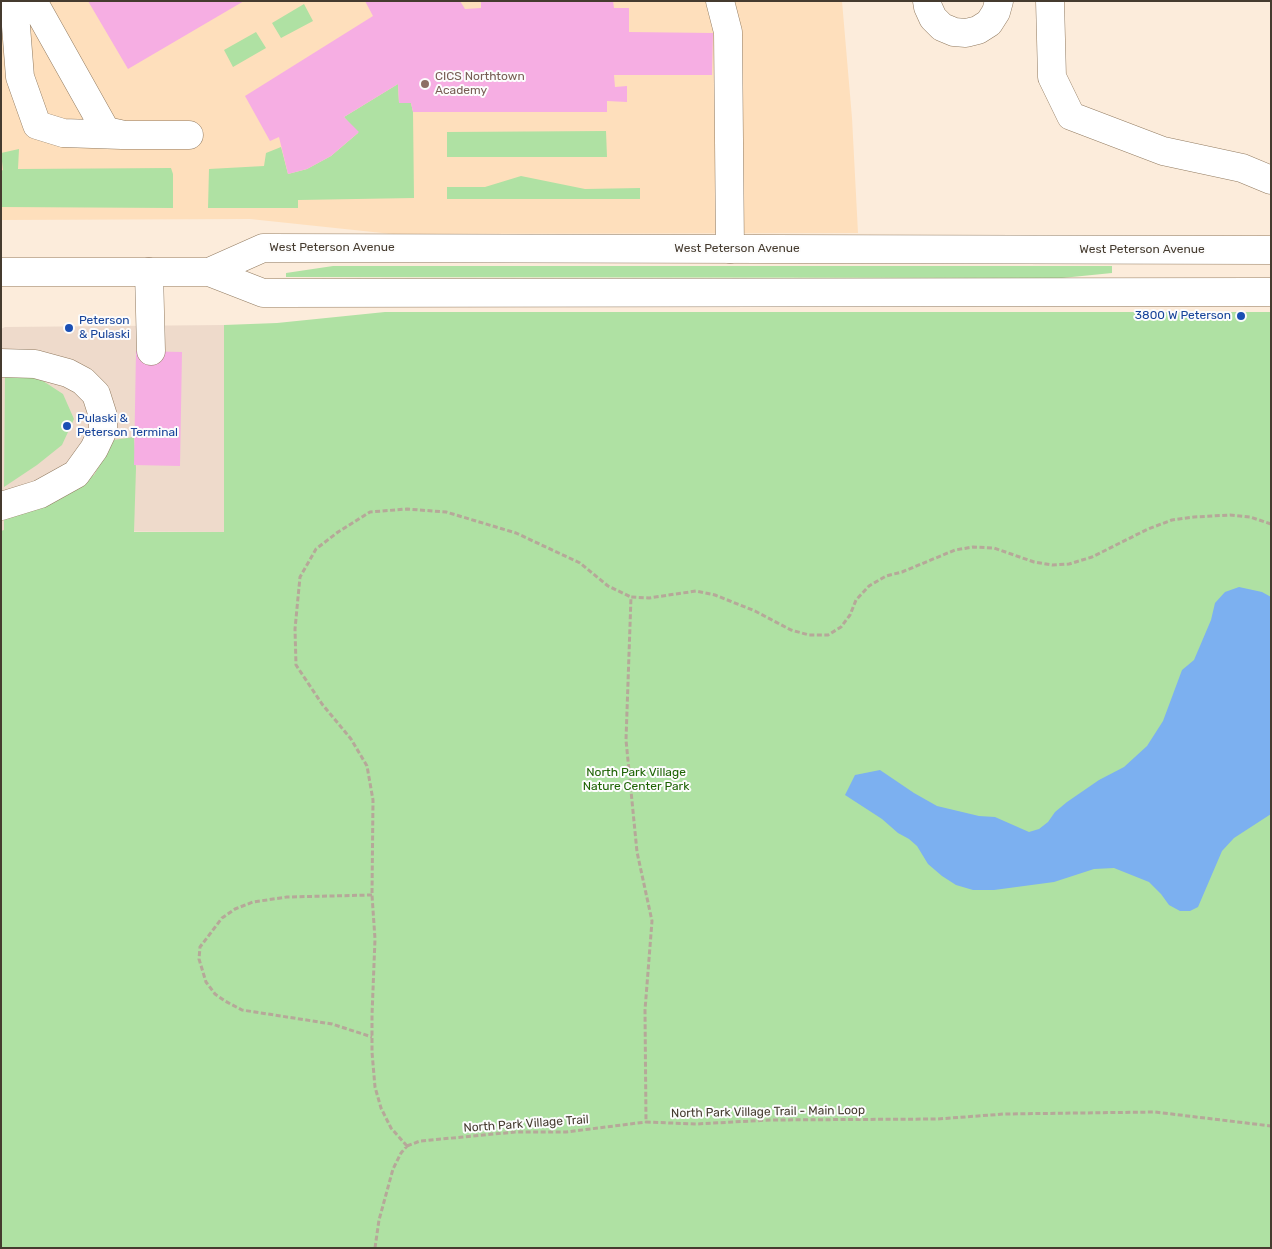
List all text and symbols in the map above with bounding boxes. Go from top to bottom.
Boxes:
place label: CICS Northtown Academy [435,70,525,98]
marker: CICS Northtown Academy [419,78,431,90]
street label: West Peterson Avenue [269,241,395,255]
street label: West Peterson Avenue [674,242,800,256]
street label: West Peterson Avenue [1079,243,1205,257]
place label: 3800 W Peterson [1135,309,1231,323]
marker: 3800 W Peterson [1235,310,1247,322]
place label: Peterson & Pulaski [79,314,130,342]
marker: Peterson & Pulaski [63,322,75,334]
place label: Pulaski & Peterson Terminal [77,412,178,440]
marker: Pulaski & Peterson Terminal [61,420,73,432]
park label: North Park Village Nature Center Park [583,766,689,794]
street label: North Park Village Trail - Main Loop [671,1103,865,1121]
street label: North Park Village Trail [463,1112,589,1136]

